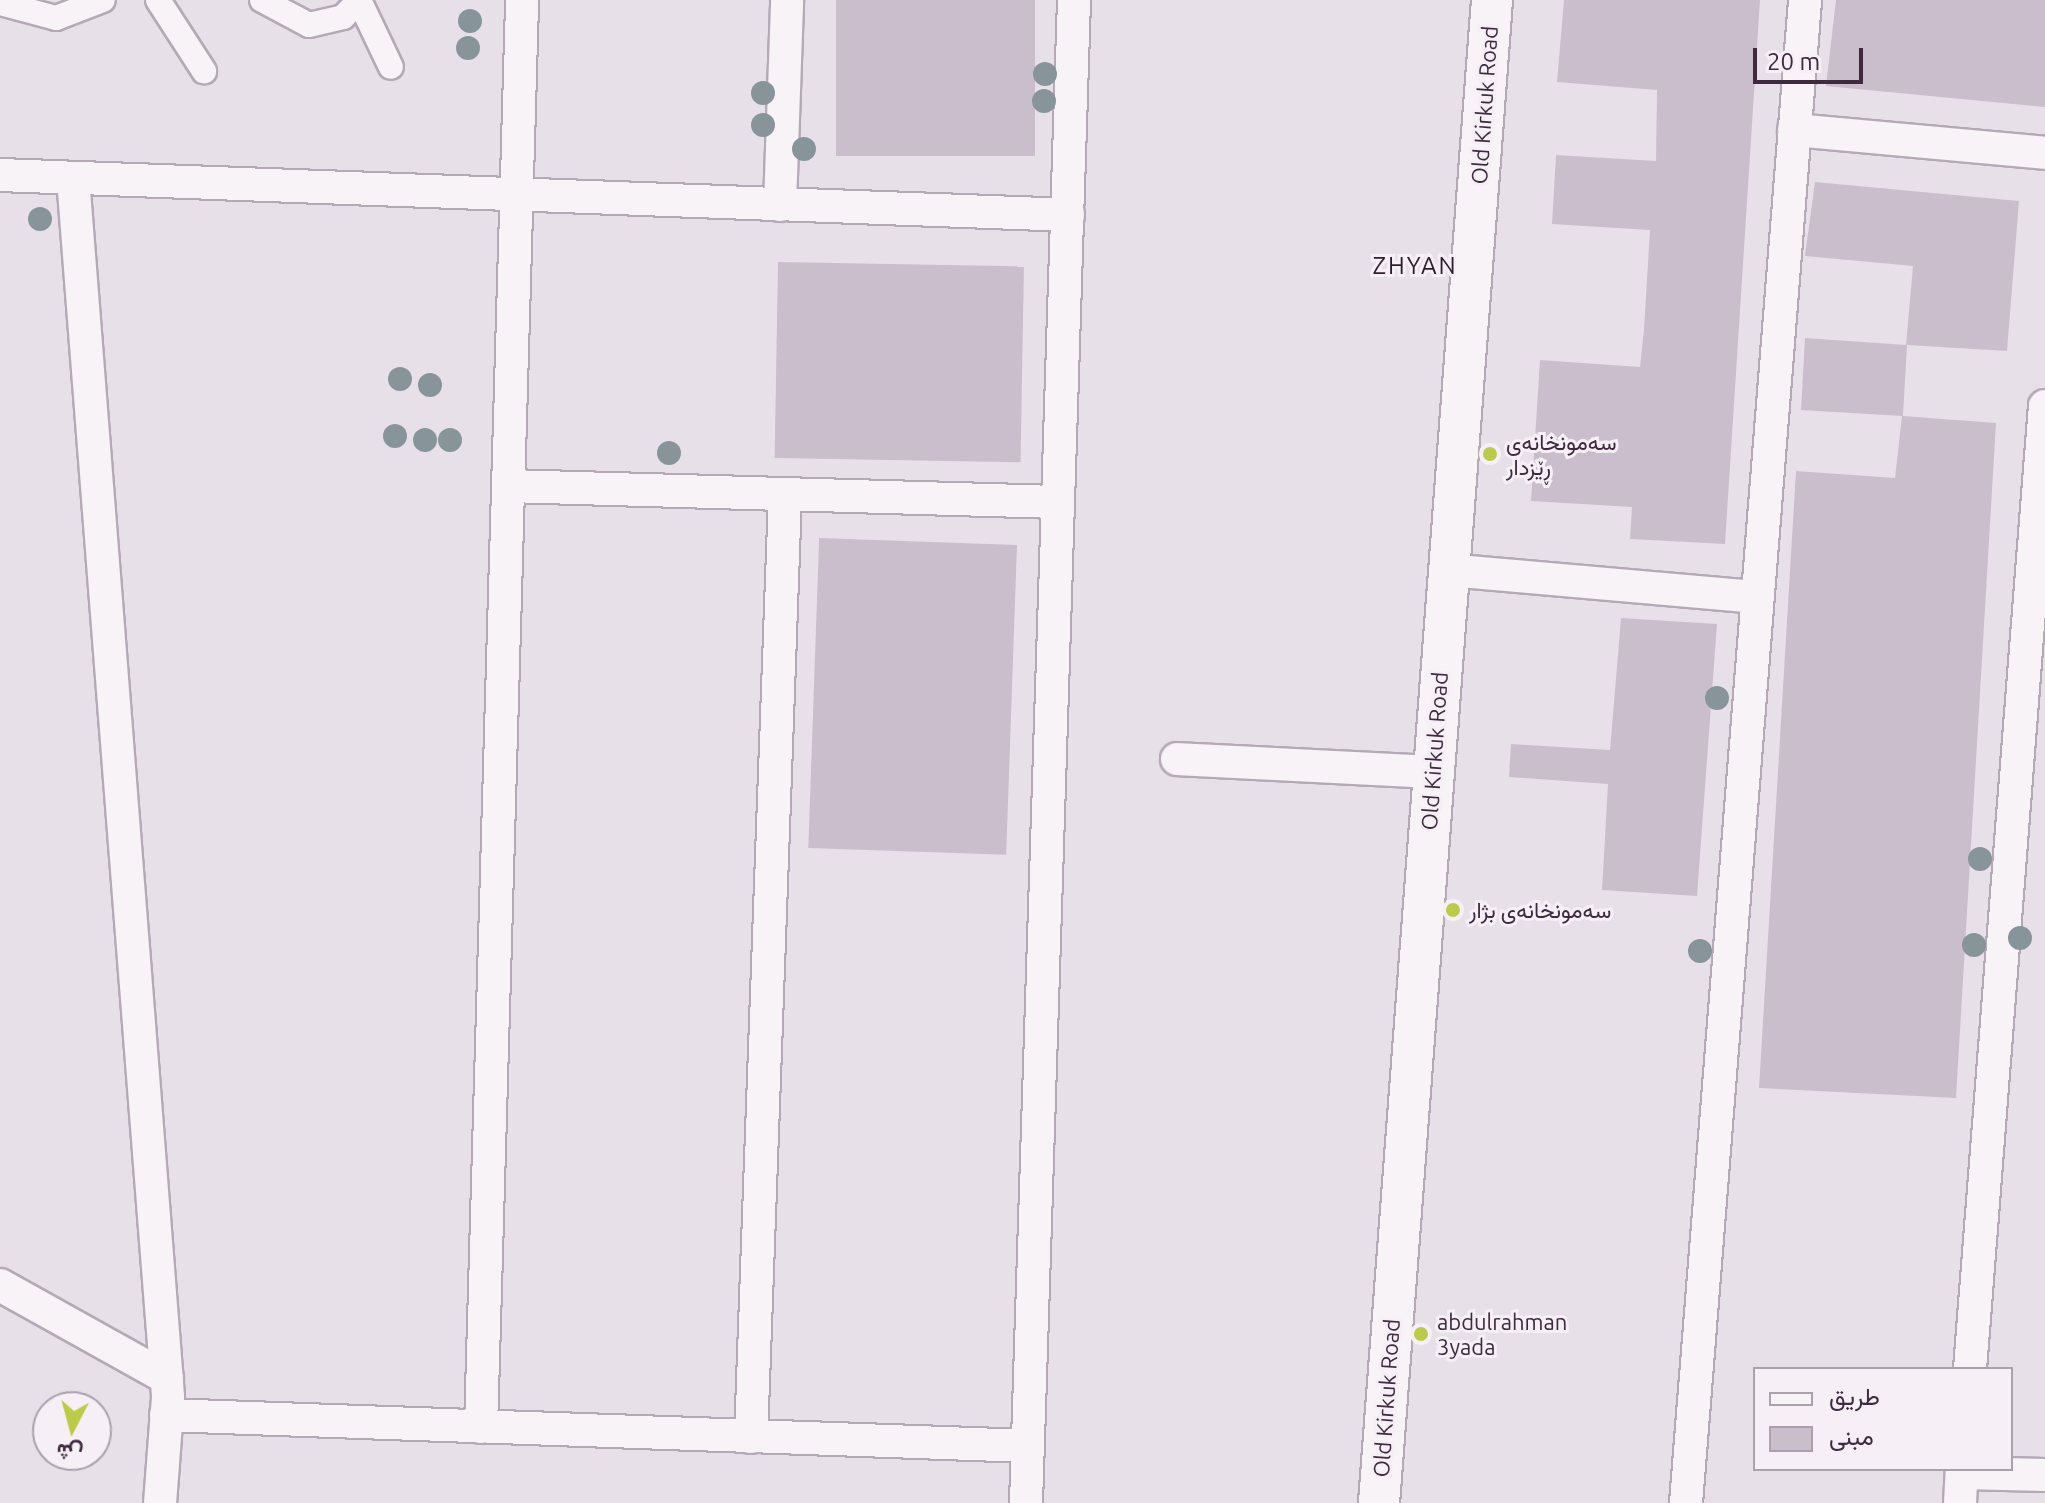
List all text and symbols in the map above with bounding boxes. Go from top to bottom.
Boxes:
street label: Old Kirkuk Road [1465,25,1503,185]
scale bar [1757,32,1867,82]
text: 20 m [1767,48,1820,75]
district label: ZHYAN [1372,252,1458,280]
place label: سەمونخانەی ڕێزدار [1506,428,1617,480]
marker: سەمونخانەی ڕێزدار [1481,445,1499,463]
street label: Old Kirkuk Road [1415,671,1453,831]
place label: سەمونخانەی بژار [1469,897,1611,923]
marker: سەمونخانەی بژار [1444,901,1462,919]
place label: abdulrahman 3yada [1437,1308,1567,1360]
street label: Old Kirkuk Road [1367,1318,1405,1478]
marker: abdulrahman 3yada [1412,1325,1430,1343]
legend [1753,1367,2013,1471]
text: طريق [1829,1383,1880,1410]
north arrow [32,1391,112,1471]
text: مبنى [1829,1423,1874,1450]
text: ش [55,1440,84,1467]

